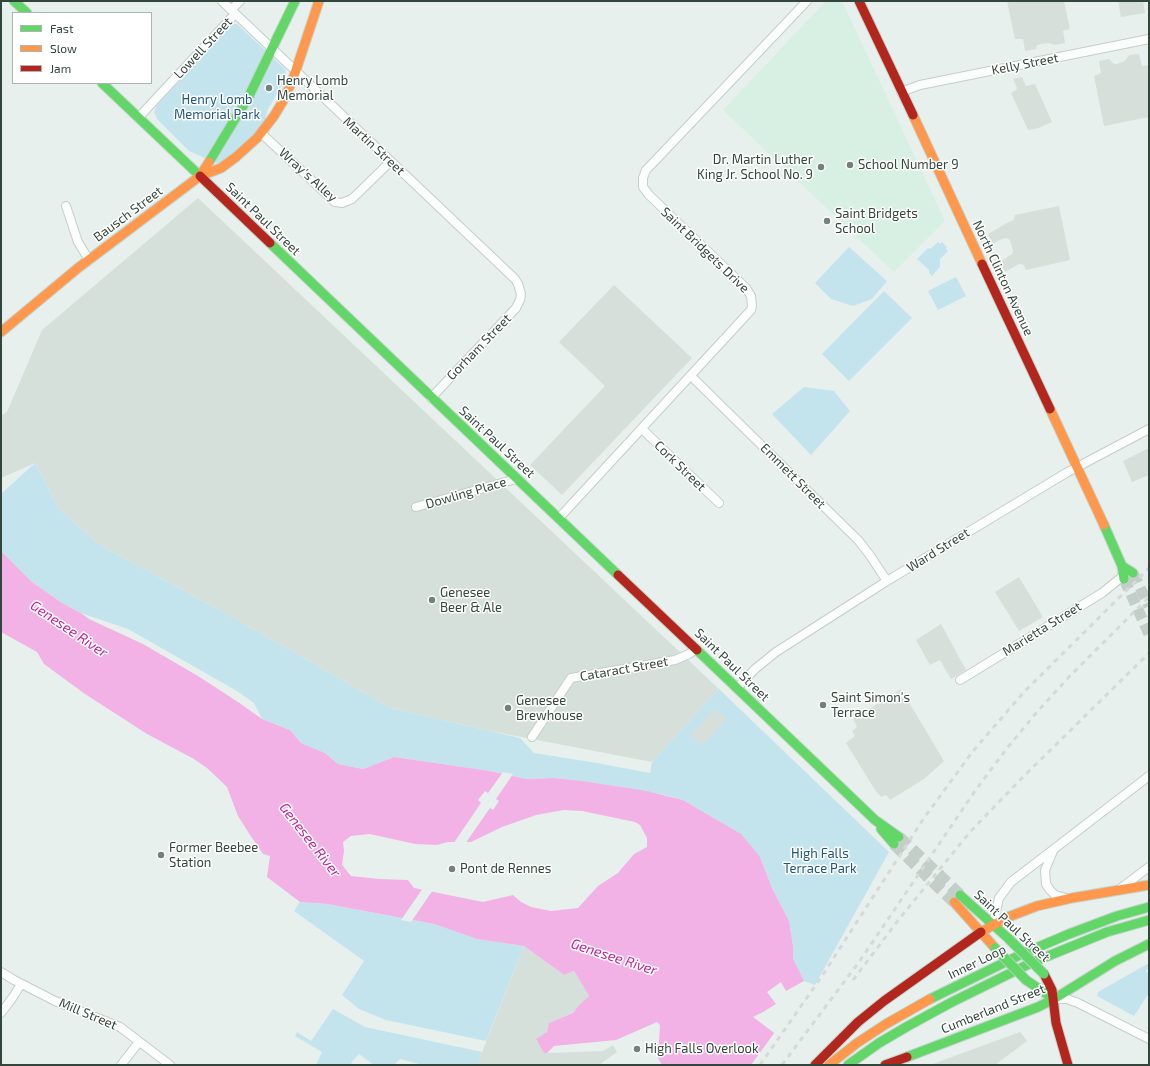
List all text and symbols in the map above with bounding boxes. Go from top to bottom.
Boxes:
legend [12,12,152,84]
street label: Lowell Street [171,14,235,82]
text: Fast [50,21,73,35]
text: Slow [50,41,77,55]
street label: Kelly Street [990,50,1060,78]
text: Jam [50,61,71,75]
place label: Henry Lomb Memorial [277,73,348,104]
marker: Henry Lomb Memorial [264,83,274,93]
park label: Henry Lomb Memorial Park [174,92,260,123]
street label: Martin Street [340,114,408,178]
street label: Wray's Alley [276,145,340,205]
place label: Dr. Martin Luther King Jr. School No. 9 [697,152,813,183]
place label: School Number 9 [858,157,959,173]
marker: School Number 9 [845,160,855,170]
marker: Dr. Martin Luther King Jr. School No. 9 [816,162,826,172]
street label: Saint Paul Street [222,179,304,259]
street label: Bausch Street [91,183,165,245]
street label: Saint Bridgets Drive [658,204,752,296]
place label: Saint Bridgets School [835,206,918,237]
marker: Saint Bridgets School [822,216,832,226]
street label: North Clinton Avenue [969,218,1037,338]
street label: Gorham Street [444,311,514,383]
street label: Saint Paul Street [456,403,538,481]
street label: Cork Street [651,438,709,494]
street label: Emmett Street [757,440,829,512]
street label: Dowling Place [424,474,508,512]
street label: Ward Street [904,525,972,575]
place label: Genesee Beer & Ale [440,585,502,616]
marker: Genesee Beer & Ale [427,595,437,605]
water label: Genesee River [27,597,111,661]
street label: Marietta Street [1000,599,1084,659]
street label: Saint Paul Street [691,625,773,705]
street label: Cataract Street [579,654,669,684]
place label: Saint Simon's Terrace [831,690,910,721]
place label: Genesee Brewhouse [516,693,583,724]
marker: Saint Simon's Terrace [818,700,828,710]
marker: Genesee Brewhouse [503,703,513,713]
water label: Genesee River [276,799,344,881]
place label: Former Beebee Station [169,840,258,871]
park label: High Falls Terrace Park [783,846,857,877]
marker: Former Beebee Station [156,850,166,860]
place label: Pont de Rennes [460,861,551,877]
marker: Pont de Rennes [447,864,457,874]
street label: Saint Paul Street [971,887,1053,965]
water label: Genesee River [569,935,659,979]
street label: Inner Loop [945,941,1009,983]
street label: Cumberland Street [939,981,1047,1037]
street label: Mill Street [57,995,119,1033]
place label: High Falls Overlook [645,1041,759,1057]
marker: High Falls Overlook [632,1044,642,1054]

